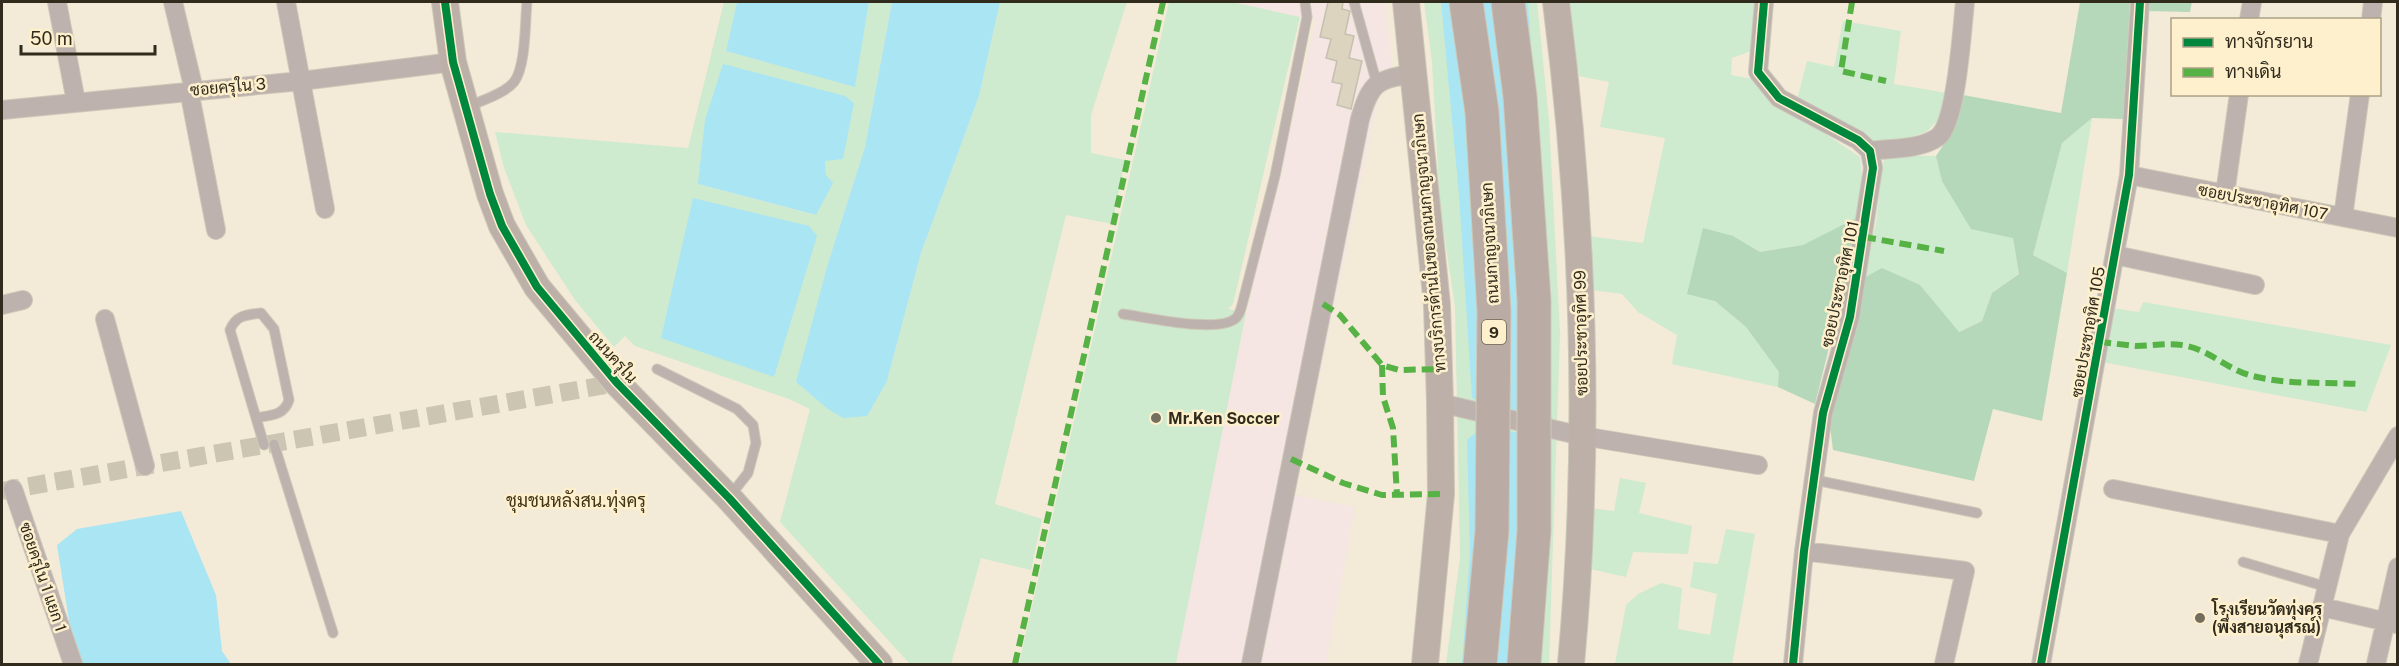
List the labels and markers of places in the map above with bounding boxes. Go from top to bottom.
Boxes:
place label: Mr.Ken Soccer [1168,409,1280,428]
marker: Mr.Ken Soccer [1149,411,1163,425]
place label: โรงเรียนวัดทุ่งครุ (พึ่งสายอนุสรณ์) [2211,598,2322,639]
marker: โรงเรียนวัดทุ่งครุ (พึ่งสายอนุสรณ์) [2193,611,2207,625]

